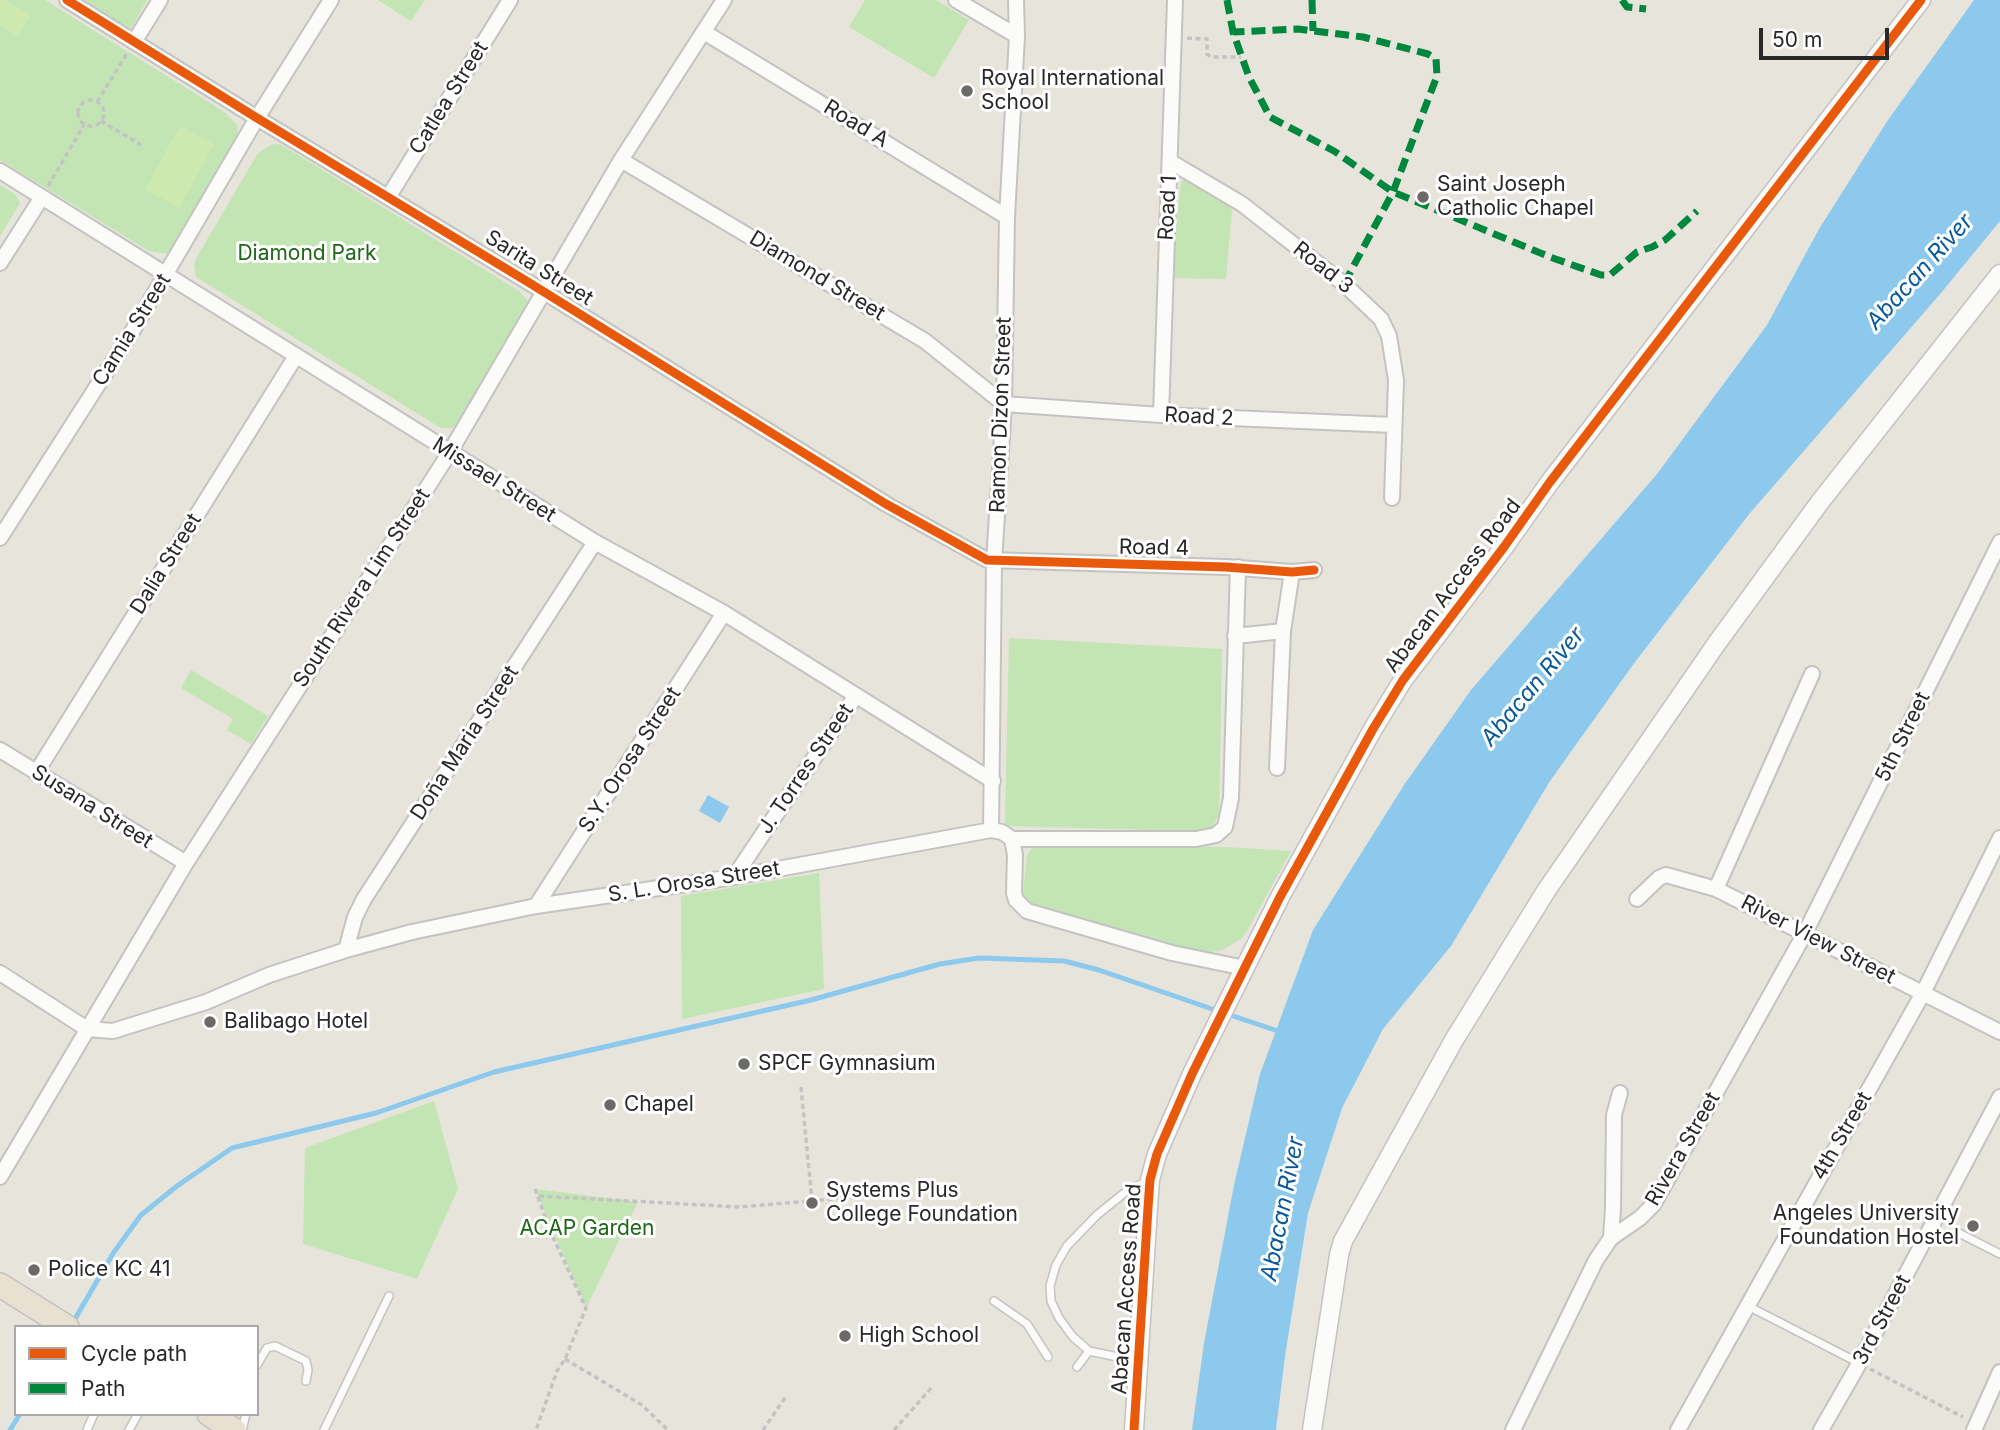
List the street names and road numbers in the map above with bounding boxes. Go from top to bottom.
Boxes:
street label: Catlea Street [404,37,494,159]
street label: Road A [819,95,893,153]
street label: Road 1 [1154,175,1182,241]
street label: Sarita Street [480,225,598,311]
street label: Diamond Street [745,226,889,326]
street label: Road 3 [1288,237,1358,299]
street label: Camia Street [88,269,176,391]
street label: Ramon Dizon Street [985,317,1017,513]
street label: Road 2 [1164,403,1234,431]
street label: Missael Street [428,432,560,528]
street label: South Rivera Lim Street [288,484,436,692]
street label: Abacan Access Road [1379,494,1527,678]
street label: Dalia Street [125,509,207,619]
street label: Road 4 [1119,535,1189,561]
street label: Doña Maria Street [406,661,524,825]
street label: S.Y. Orosa Street [574,682,686,838]
street label: 5th Street [1870,688,1936,786]
street label: J. Torres Street [753,699,859,839]
street label: Susana Street [27,760,157,854]
street label: S. L. Orosa Street [606,856,782,908]
street label: River View Street [1737,890,1899,990]
street label: 4th Street [1807,1087,1877,1185]
street label: Rivera Street [1640,1088,1726,1210]
street label: Abacan Access Road [1107,1183,1147,1395]
street label: 3rd Street [1848,1271,1916,1369]

